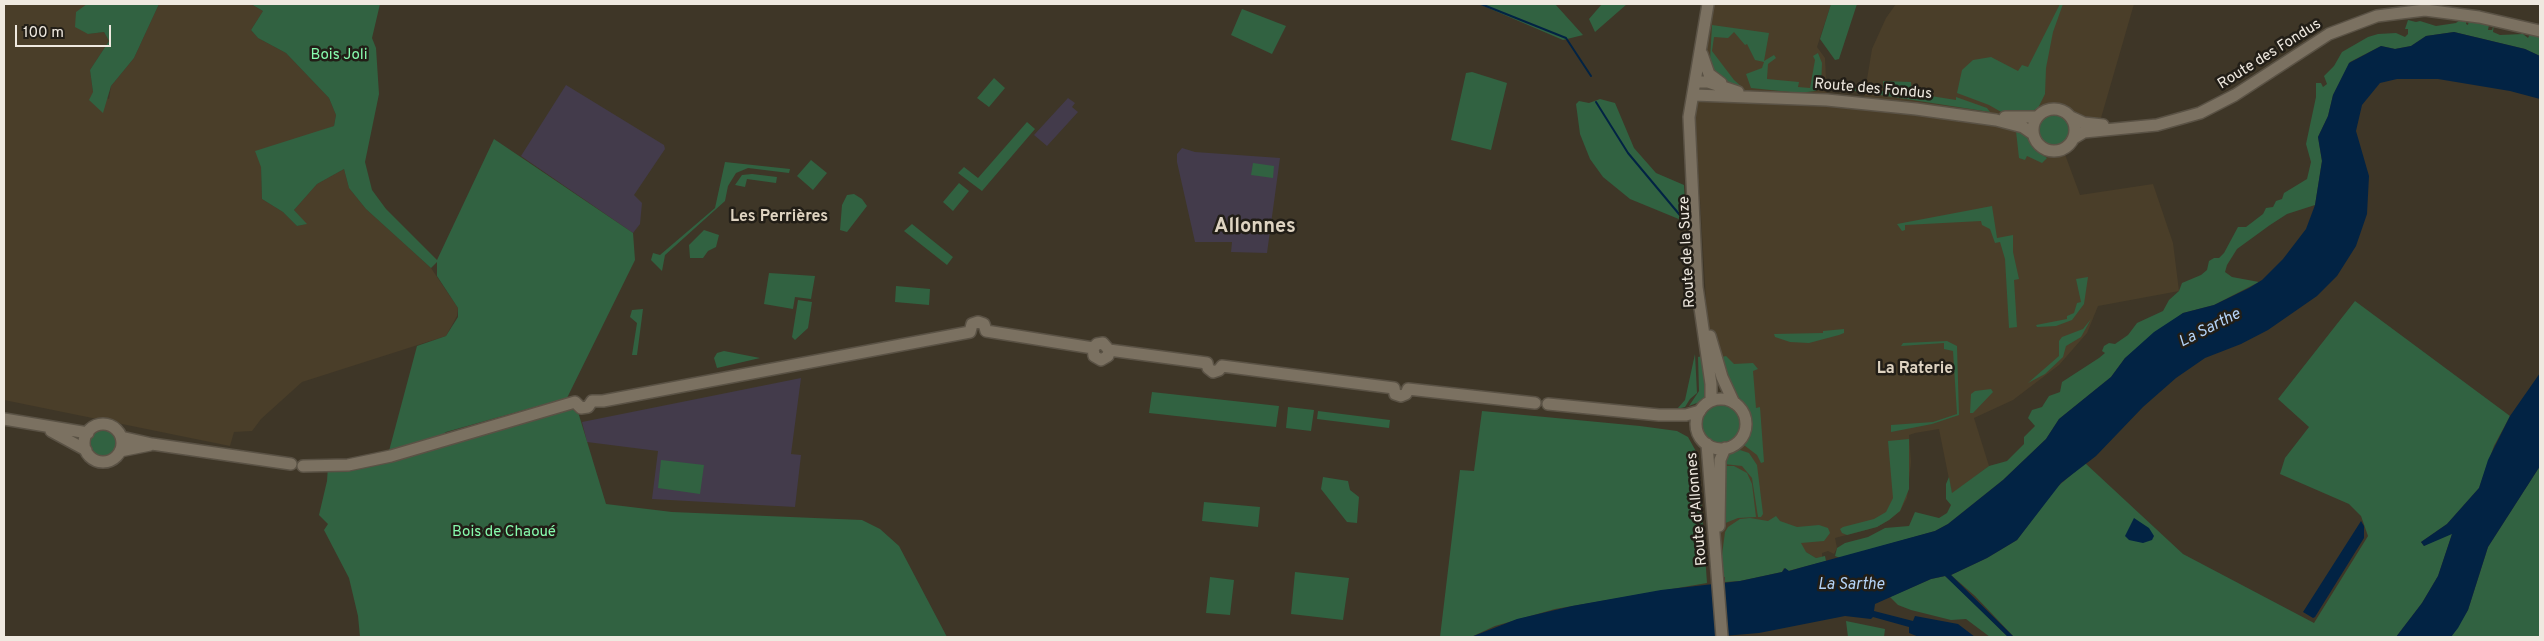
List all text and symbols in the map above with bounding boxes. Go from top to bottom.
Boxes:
scale bar [18,15,114,47]
street label: Route des Fondus [2215,16,2325,94]
text: 100 m [23,24,64,43]
park label: Bois Joli [310,47,368,65]
street label: Route des Fondus [1813,76,1933,104]
street label: Route de la Suze [1676,196,1700,308]
district label: Les Perrières [730,208,828,228]
district label: Allonnes [1214,216,1296,240]
water label: La Sarthe [2176,305,2244,353]
district label: La Raterie [1877,360,1953,380]
street label: Route d'Allonnes [1684,452,1712,566]
park label: Bois de Chaoué [452,524,556,542]
water label: La Sarthe [1818,576,1884,596]

